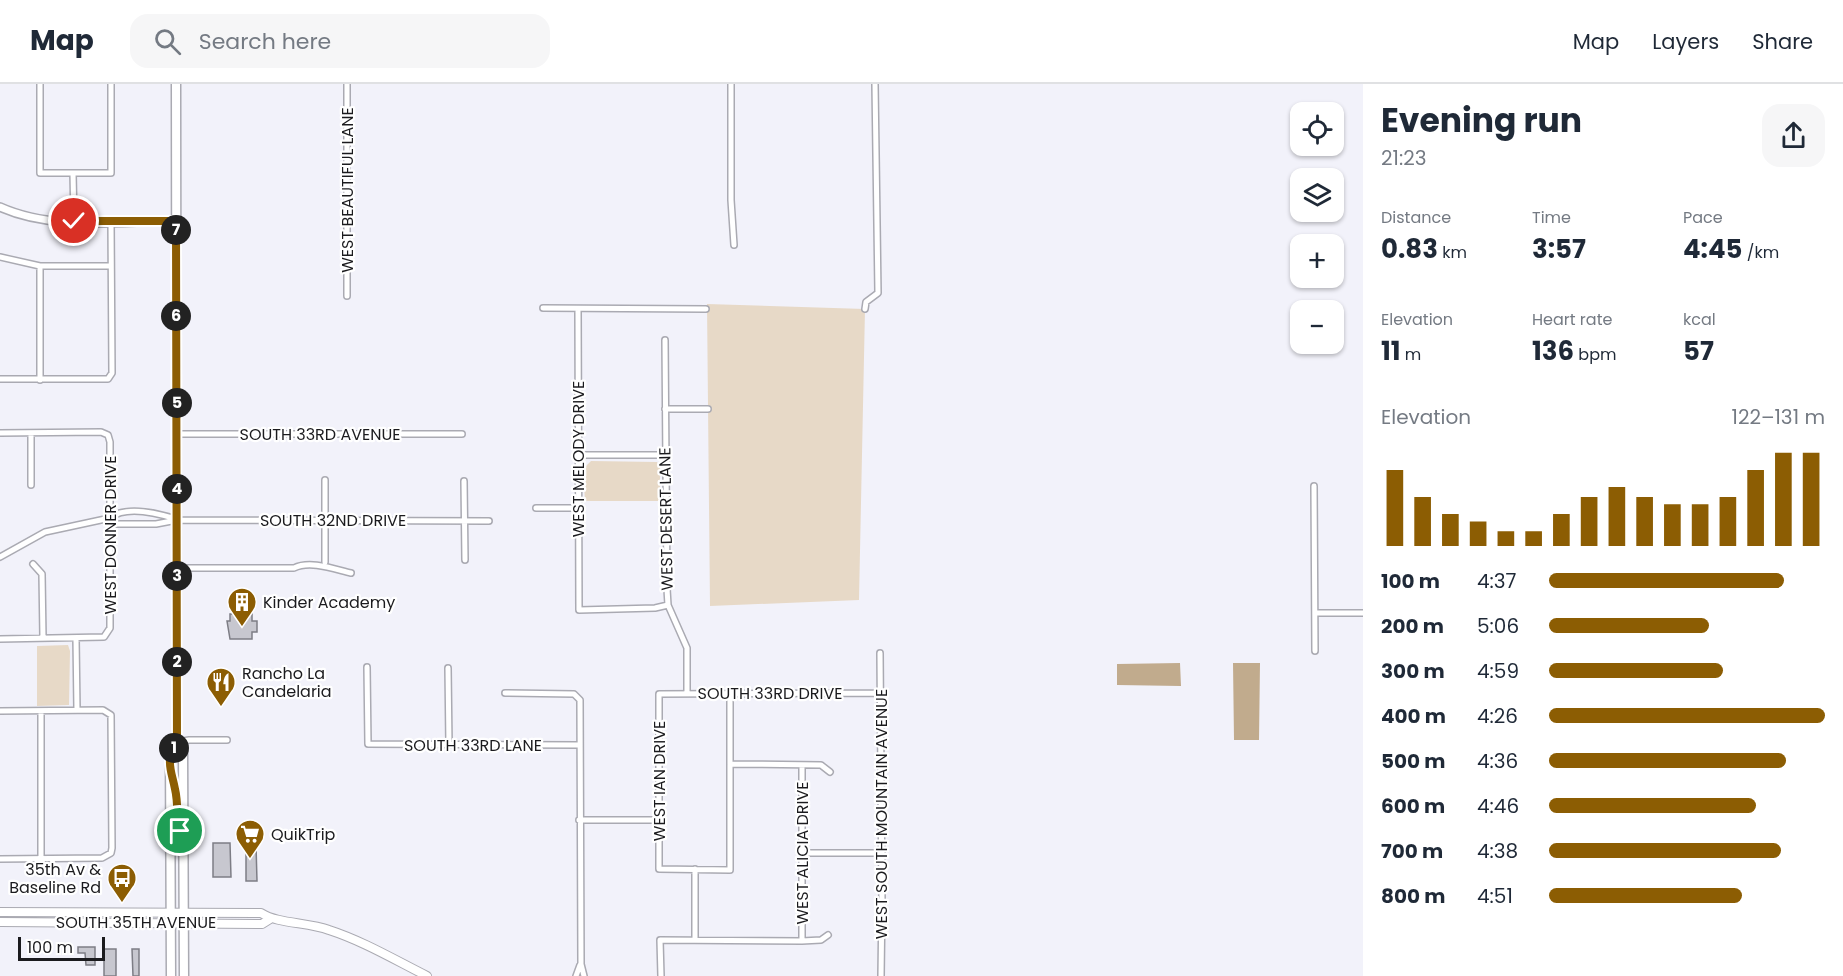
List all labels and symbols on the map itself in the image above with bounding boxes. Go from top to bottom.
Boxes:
street label: WEST BEAUTIFUL LANE [336,107,359,273]
pin [48,195,99,246]
pin: 7 [161,215,191,245]
pin: 6 [161,301,191,331]
street label: WEST MELODY DRIVE [567,381,590,537]
pin: 5 [162,388,192,418]
street label: SOUTH 33RD AVENUE [240,423,401,446]
street label: WEST DESERT LANE [653,447,679,591]
street label: WEST DONNER DRIVE [99,456,122,614]
pin: 4 [162,474,192,504]
street label: SOUTH 32ND DRIVE [260,509,406,532]
pin: 3 [162,561,192,591]
building icon: Kinder Academy [226,586,258,628]
place label: Kinder Academy [263,591,395,614]
pin: 2 [162,647,192,677]
place label: Rancho La Candelaria [242,662,332,703]
restaurant icon: Rancho La Candelaria [205,666,237,708]
street label: SOUTH 33RD DRIVE [698,682,842,705]
street label: WEST SOUTH MOUNTAIN AVENUE [870,689,893,939]
street label: WEST IAN DRIVE [648,721,671,841]
pin: 1 [159,733,189,763]
street label: SOUTH 33RD LANE [404,734,542,757]
street label: WEST ALICIA DRIVE [791,781,814,925]
pin [154,805,205,856]
supermarket icon: QuikTrip [234,818,266,860]
place label: QuikTrip [271,823,336,846]
place label: 35th Av & Baseline Rd [9,858,101,899]
bus stop icon: 35th Av & Baseline Rd [106,862,138,904]
street label: SOUTH 35TH AVENUE [56,911,216,934]
scale bar [18,934,105,962]

